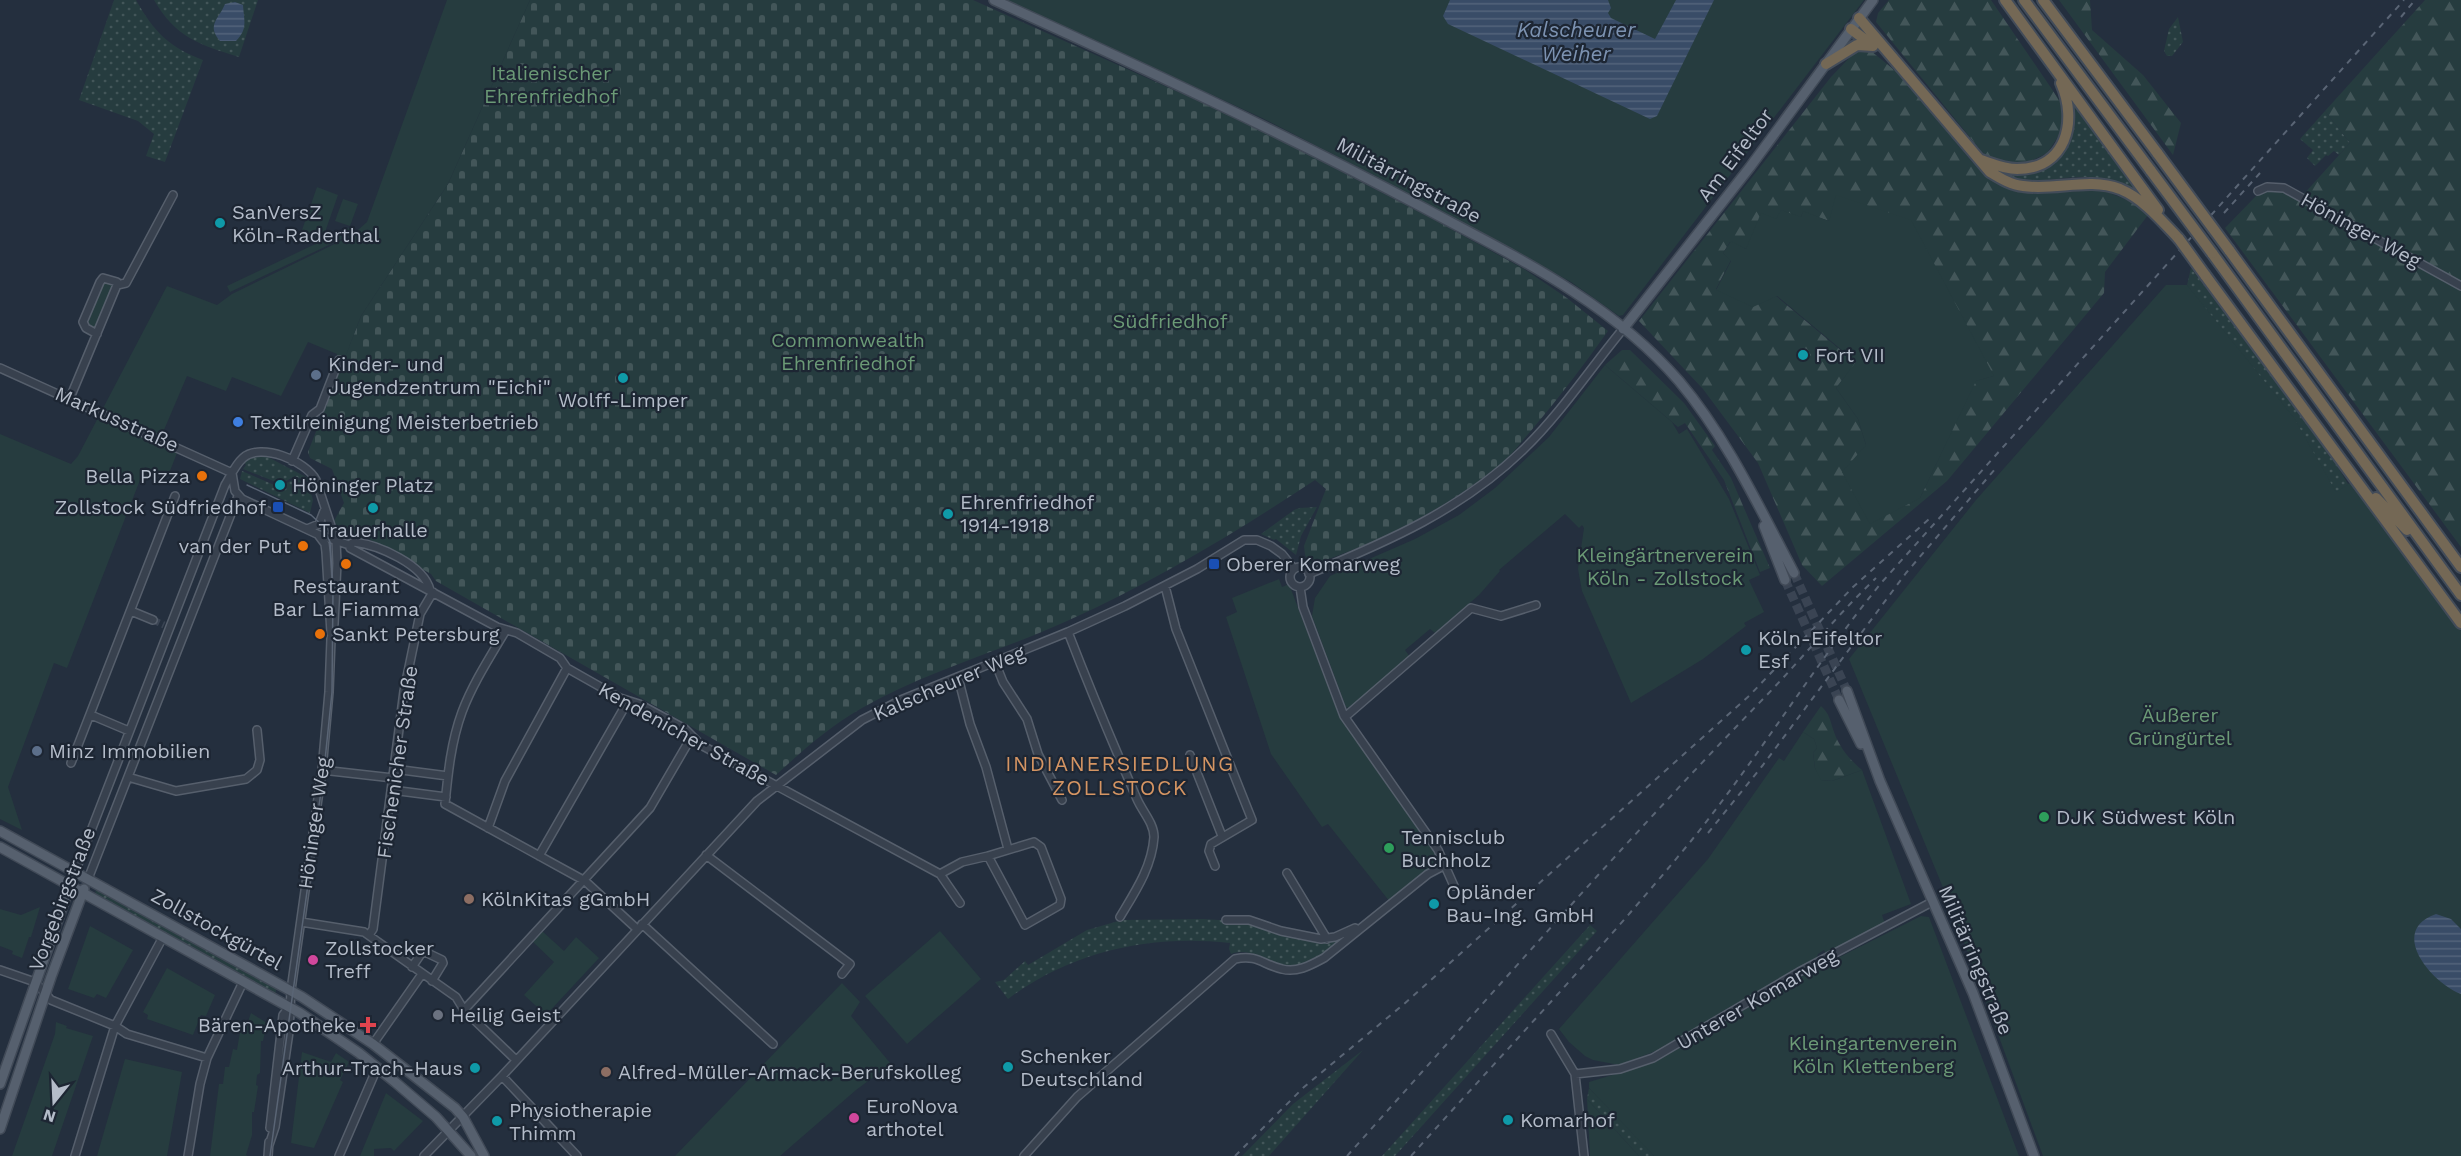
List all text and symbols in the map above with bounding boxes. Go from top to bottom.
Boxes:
water label: Kalscheurer Weiher [1517,17,1636,66]
park label: Italienischer Ehrenfriedhof [484,61,618,108]
street label: Am Eifeltor [1692,104,1778,206]
street label: Militärringstraße [1333,132,1485,228]
street label: Höninger Weg [2297,187,2426,273]
place label: SanVersZ Köln-Raderthal [232,200,379,247]
marker: SanVersZ Köln-Raderthal [213,216,227,230]
park label: Südfriedhof [1112,309,1228,333]
park label: Commonwealth Ehrenfriedhof [771,328,925,375]
place label: Fort VII [1815,343,1885,367]
marker: Fort VII [1796,348,1810,362]
place label: Kinder- und Jugendzentrum "Eichi" [328,352,551,399]
marker: Kinder- und Jugendzentrum "Eichi" [309,368,323,382]
marker: Wolff-Limper [616,371,630,385]
street label: Markusstraße [52,381,182,457]
place label: Wolff-Limper [558,388,688,412]
place label: Textilreinigung Meisterbetrieb [250,410,539,434]
marker: Textilreinigung Meisterbetrieb [231,415,245,429]
place label: Bella Pizza [85,464,190,488]
marker: Bella Pizza [195,469,209,483]
place label: Höninger Platz [292,473,434,497]
marker: Höninger Platz [273,478,287,492]
place label: Ehrenfriedhof 1914-1918 [960,490,1094,537]
place label: Zollstock Südfriedhof [55,495,266,519]
marker: Zollstock Südfriedhof [271,500,285,514]
marker: Trauerhalle [366,501,380,515]
marker: Ehrenfriedhof 1914-1918 [941,507,955,521]
place label: Trauerhalle [318,518,428,542]
place label: van der Put [179,534,292,558]
marker: van der Put [296,539,310,553]
park label: Kleingärtnerverein Köln - Zollstock [1576,543,1754,590]
place label: Oberer Komarweg [1226,552,1401,576]
marker: Restaurant Bar La Fiamma [339,557,353,571]
marker: Oberer Komarweg [1207,557,1221,571]
place label: Restaurant Bar La Fiamma [273,574,419,621]
place label: Sankt Petersburg [332,622,500,646]
place label: Köln-Eifeltor Esf [1758,626,1882,673]
marker: Sankt Petersburg [313,627,327,641]
street label: Kalscheurer Weg [870,640,1029,726]
marker: Köln-Eifeltor Esf [1739,643,1753,657]
street label: Fischenicher Straße [372,664,422,860]
street label: Kendenicher Straße [594,677,774,791]
park label: Äußerer Grüngürtel [2128,703,2232,750]
place label: Minz Immobilien [49,739,210,763]
marker: Minz Immobilien [30,744,44,758]
district label: INDIANERSIEDLUNG ZOLLSTOCK [1005,751,1235,800]
street label: Höninger Weg [293,755,335,891]
place label: DJK Südwest Köln [2056,805,2235,829]
marker: DJK Südwest Köln [2037,810,2051,824]
street label: Vorgebirgstraße [24,824,100,974]
place label: Tennisclub Buchholz [1401,825,1505,872]
marker: Tennisclub Buchholz [1382,841,1396,855]
place label: Opländer Bau-Ing. GmbH [1446,880,1594,927]
street label: Militärringstraße [1934,882,2018,1038]
street label: Zollstockgürtel [147,883,287,975]
place label: KölnKitas gGmbH [481,887,650,911]
marker: KölnKitas gGmbH [462,892,476,906]
marker: Opländer Bau-Ing. GmbH [1427,897,1441,911]
place label: Zollstocker Treff [325,936,434,983]
street label: Unterer Komarweg [1672,943,1842,1055]
marker: Zollstocker Treff [306,953,320,967]
place label: Heilig Geist [450,1003,561,1027]
marker: Heilig Geist [431,1008,445,1022]
place label: Bären-Apotheke [198,1013,356,1037]
marker: Bären-Apotheke [361,1018,375,1032]
park label: Kleingartenverein Köln Klettenberg [1788,1031,1958,1078]
place label: Schenker Deutschland [1020,1044,1143,1091]
place label: Arthur-Trach-Haus [282,1056,463,1080]
place label: Alfred-Müller-Armack-Berufskolleg [618,1060,961,1084]
marker: Schenker Deutschland [1001,1060,1015,1074]
marker: Arthur-Trach-Haus [468,1061,482,1075]
marker: Alfred-Müller-Armack-Berufskolleg [599,1065,613,1079]
north arrow [24,1072,84,1132]
place label: EuroNova arthotel [866,1094,958,1141]
place label: Physiotherapie Thimm [509,1098,652,1145]
text: N [41,1105,58,1127]
place label: Komarhof [1520,1108,1615,1132]
marker: EuroNova arthotel [847,1111,861,1125]
marker: Komarhof [1501,1113,1515,1127]
marker: Physiotherapie Thimm [490,1114,504,1128]

